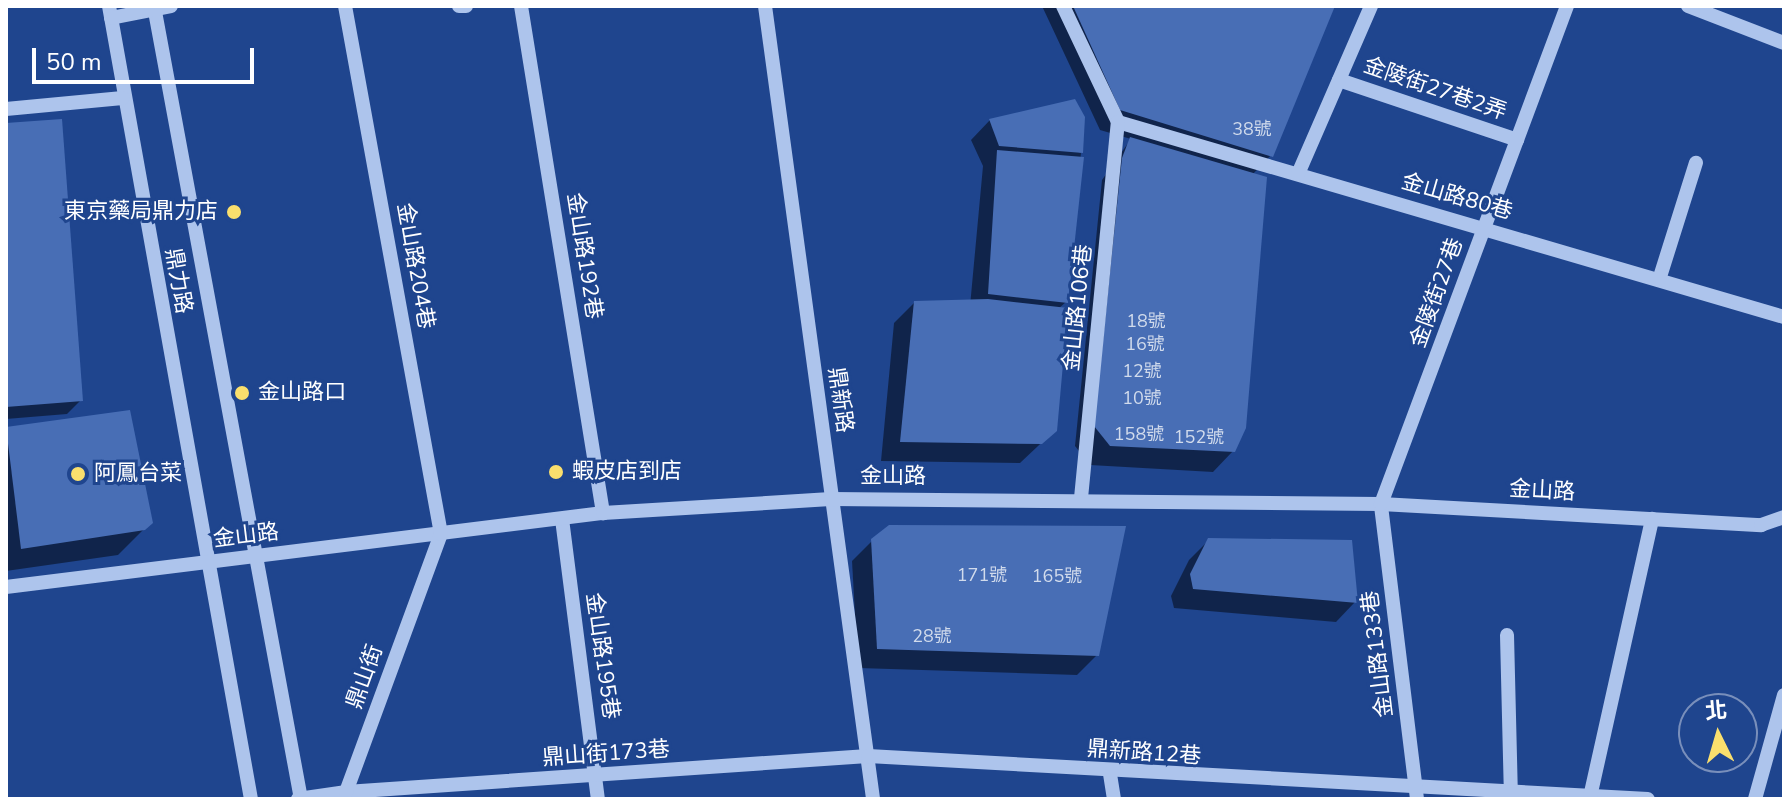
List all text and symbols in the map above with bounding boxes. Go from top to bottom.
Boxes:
scale bar [36,32,258,82]
text: 50 m [46,46,102,78]
street label: 金陵街27巷2弄 [1360,52,1510,126]
house number: 38號 [1232,118,1272,140]
street label: 金山路80巷 [1398,169,1516,225]
street label: 金山路192巷 [561,191,607,321]
place label: 東京藥局鼎力店 [64,199,218,225]
street label: 金山路204巷 [391,201,439,331]
marker: 東京藥局鼎力店 [225,203,243,221]
street label: 金陵街27巷 [1405,235,1469,351]
street label: 金山路106巷 [1058,243,1098,373]
street label: 鼎力路 [159,246,197,316]
house number: 18號 [1126,310,1166,332]
house number: 16號 [1125,333,1165,355]
house number: 12號 [1122,360,1162,382]
street label: 鼎新路 [822,365,858,435]
place label: 金山路口 [258,380,346,406]
marker: 金山路口 [233,384,251,402]
house number: 10號 [1122,387,1162,409]
house number: 158號 [1114,423,1164,445]
house number: 152號 [1174,426,1224,448]
place label: 蝦皮店到店 [572,459,682,485]
place label: 阿鳳台菜 [94,461,182,487]
marker: 蝦皮店到店 [547,463,565,481]
street label: 金山路 [860,464,926,490]
marker: 阿鳳台菜 [69,465,87,483]
street label: 金山路 [1508,476,1576,506]
street label: 金山路 [212,519,280,553]
house number: 171號 [957,564,1007,586]
house number: 165號 [1032,565,1082,587]
street label: 金山路133巷 [1357,589,1399,719]
street label: 金山路195巷 [580,591,624,721]
house number: 28號 [912,625,952,647]
street label: 鼎山街 [341,641,389,713]
north arrow [1678,693,1758,773]
text: 北 [1704,695,1728,727]
street label: 鼎山街173巷 [541,736,671,772]
street label: 鼎新路12巷 [1086,736,1202,770]

